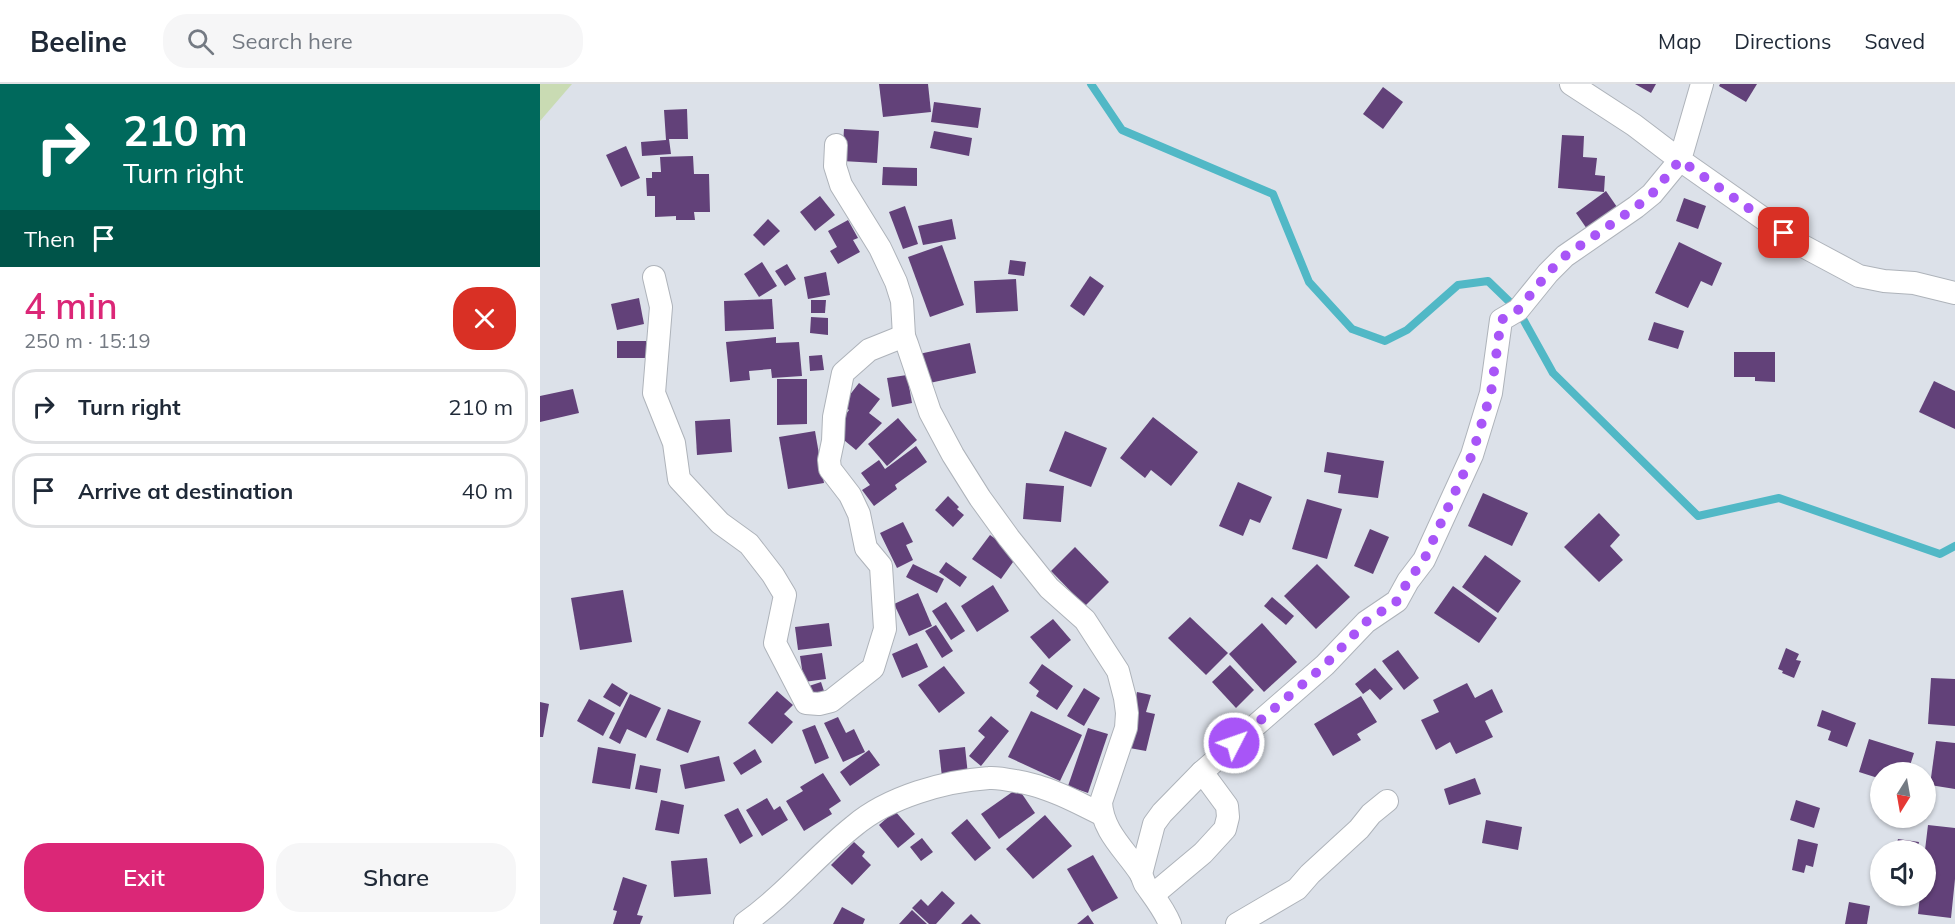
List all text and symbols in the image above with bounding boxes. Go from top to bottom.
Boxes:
search box [163,14,583,68]
text: Beeline [30,24,127,59]
icon: search [184,25,217,58]
text: Search here [232,27,353,55]
text: Map [1658,28,1701,54]
text: Directions [1734,28,1831,54]
text: Saved [1864,28,1925,54]
text: 210 m [123,104,248,157]
icon: right [24,108,102,186]
text: Turn right [123,156,243,190]
pin [1758,207,1809,258]
icon: arrive [1767,216,1800,249]
icon: arrive [87,222,120,255]
text: Then [24,225,75,253]
text: 4 min [24,283,118,328]
button: close [453,287,516,350]
text: 250 m · 15:19 [24,328,150,353]
icon: right [27,390,60,423]
text: Turn right [78,393,181,421]
text: 210 m [448,393,513,421]
icon: arrive [27,474,60,507]
text: Arrive at destination [78,477,293,505]
text: 40 m [462,477,513,505]
position arrow [1202,711,1266,775]
north arrow [1870,762,1936,828]
map controls [1870,762,1936,906]
button: sound [1870,840,1936,906]
button: Exit [24,843,264,912]
button: Share [276,843,516,912]

